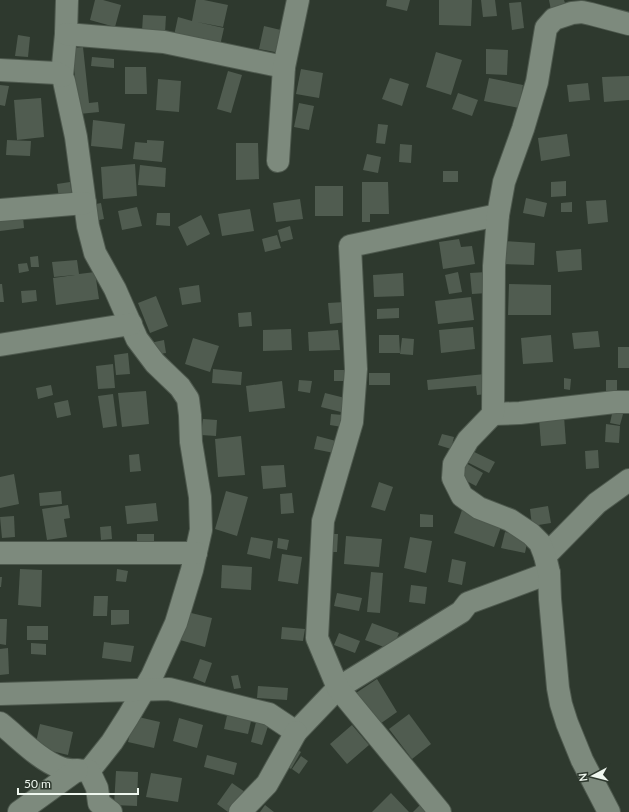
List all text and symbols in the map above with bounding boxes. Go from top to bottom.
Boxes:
north arrow [573,756,613,796]
scale bar [18,770,138,796]
text: N [576,772,590,782]
text: 50 m [24,776,51,791]

